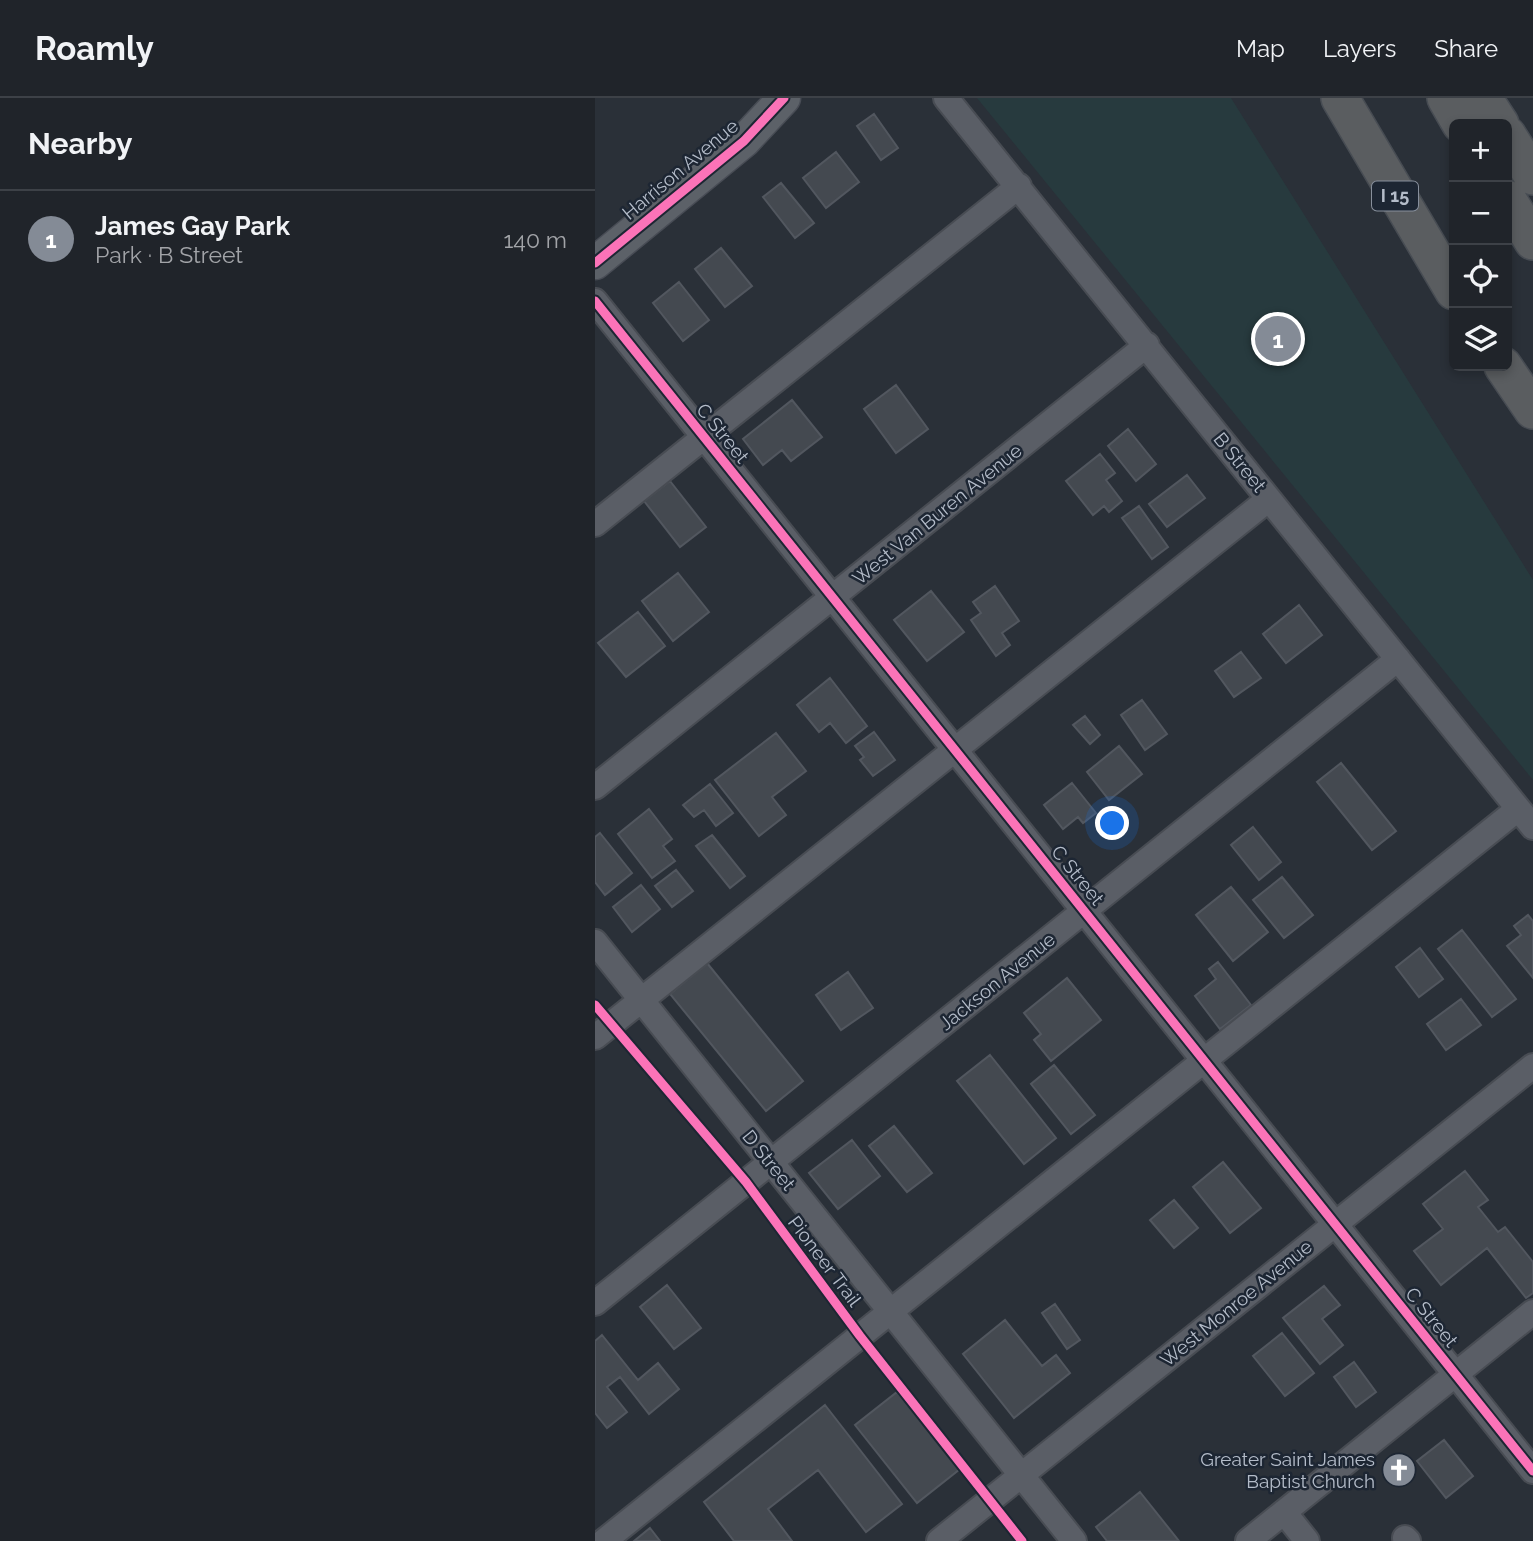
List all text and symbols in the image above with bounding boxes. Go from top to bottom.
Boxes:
text: Roamly [35,29,154,68]
text: Map [1236,34,1285,63]
text: Layers [1323,34,1396,63]
text: Share [1434,34,1498,63]
street label: Harrison Avenue [618,114,742,224]
map controls [1449,119,1512,371]
button: + [1449,119,1512,182]
text: Nearby [28,126,132,161]
road number: I 15 [1372,182,1418,211]
button: − [1449,182,1512,245]
text: James Gay Park [95,211,290,241]
text: 1 [45,226,57,253]
text: 140 m [504,226,567,253]
text: Park · B Street [95,241,243,268]
button: locate [1449,245,1512,308]
button: layers [1449,308,1512,371]
pin: 1 [1255,313,1301,365]
street label: C Street [692,399,754,468]
street label: B Street [1209,428,1271,497]
street label: West Van Buren Avenue [848,439,1026,589]
your location [1095,806,1129,840]
street label: C Street [1047,841,1109,910]
street label: Jackson Avenue [935,928,1059,1034]
street label: D Street [738,1125,800,1195]
street label: Pioneer Trail [784,1212,867,1311]
street label: West Monroe Avenue [1156,1235,1316,1371]
street label: C Street [1401,1283,1463,1352]
place label: Greater Saint James Baptist Church [1200,1448,1375,1492]
church icon: Greater Saint James Baptist Church [1380,1451,1418,1489]

